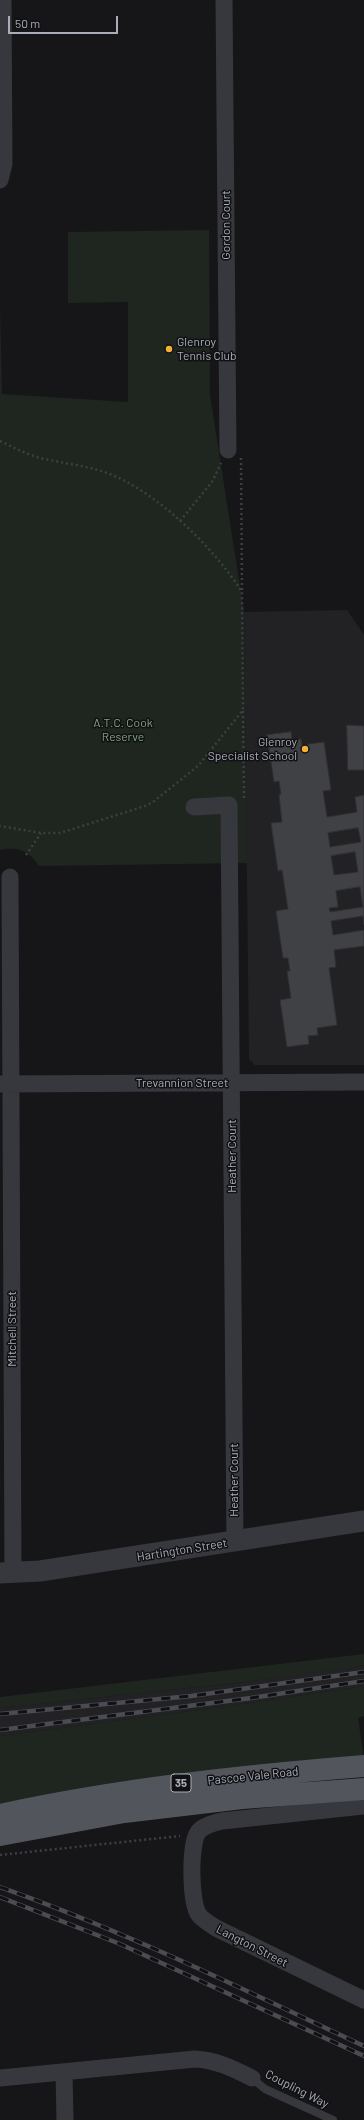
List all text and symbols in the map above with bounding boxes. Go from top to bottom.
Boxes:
scale bar [10,8,120,34]
text: 50 m [15,16,40,30]
street label: Gordon Court [219,190,233,260]
place label: Glenroy Tennis Club [177,335,237,363]
marker: Glenroy Tennis Club [164,344,174,354]
park label: A.T.C. Cook Reserve [93,716,153,744]
place label: Glenroy Specialist School [208,735,297,763]
marker: Glenroy Specialist School [300,744,310,754]
street label: Trevannion Street [136,1076,228,1090]
street label: Heather Court [225,1119,239,1193]
street label: Mitchell Street [5,1291,19,1367]
street label: Heather Court [227,1443,241,1517]
street label: Hartington Street [136,1536,228,1564]
street label: Pascoe Vale Road [207,1764,299,1788]
road number: 35 [171,1774,191,1792]
street label: Langton Street [214,1922,290,1970]
street label: Coupling Way [263,2067,331,2111]

